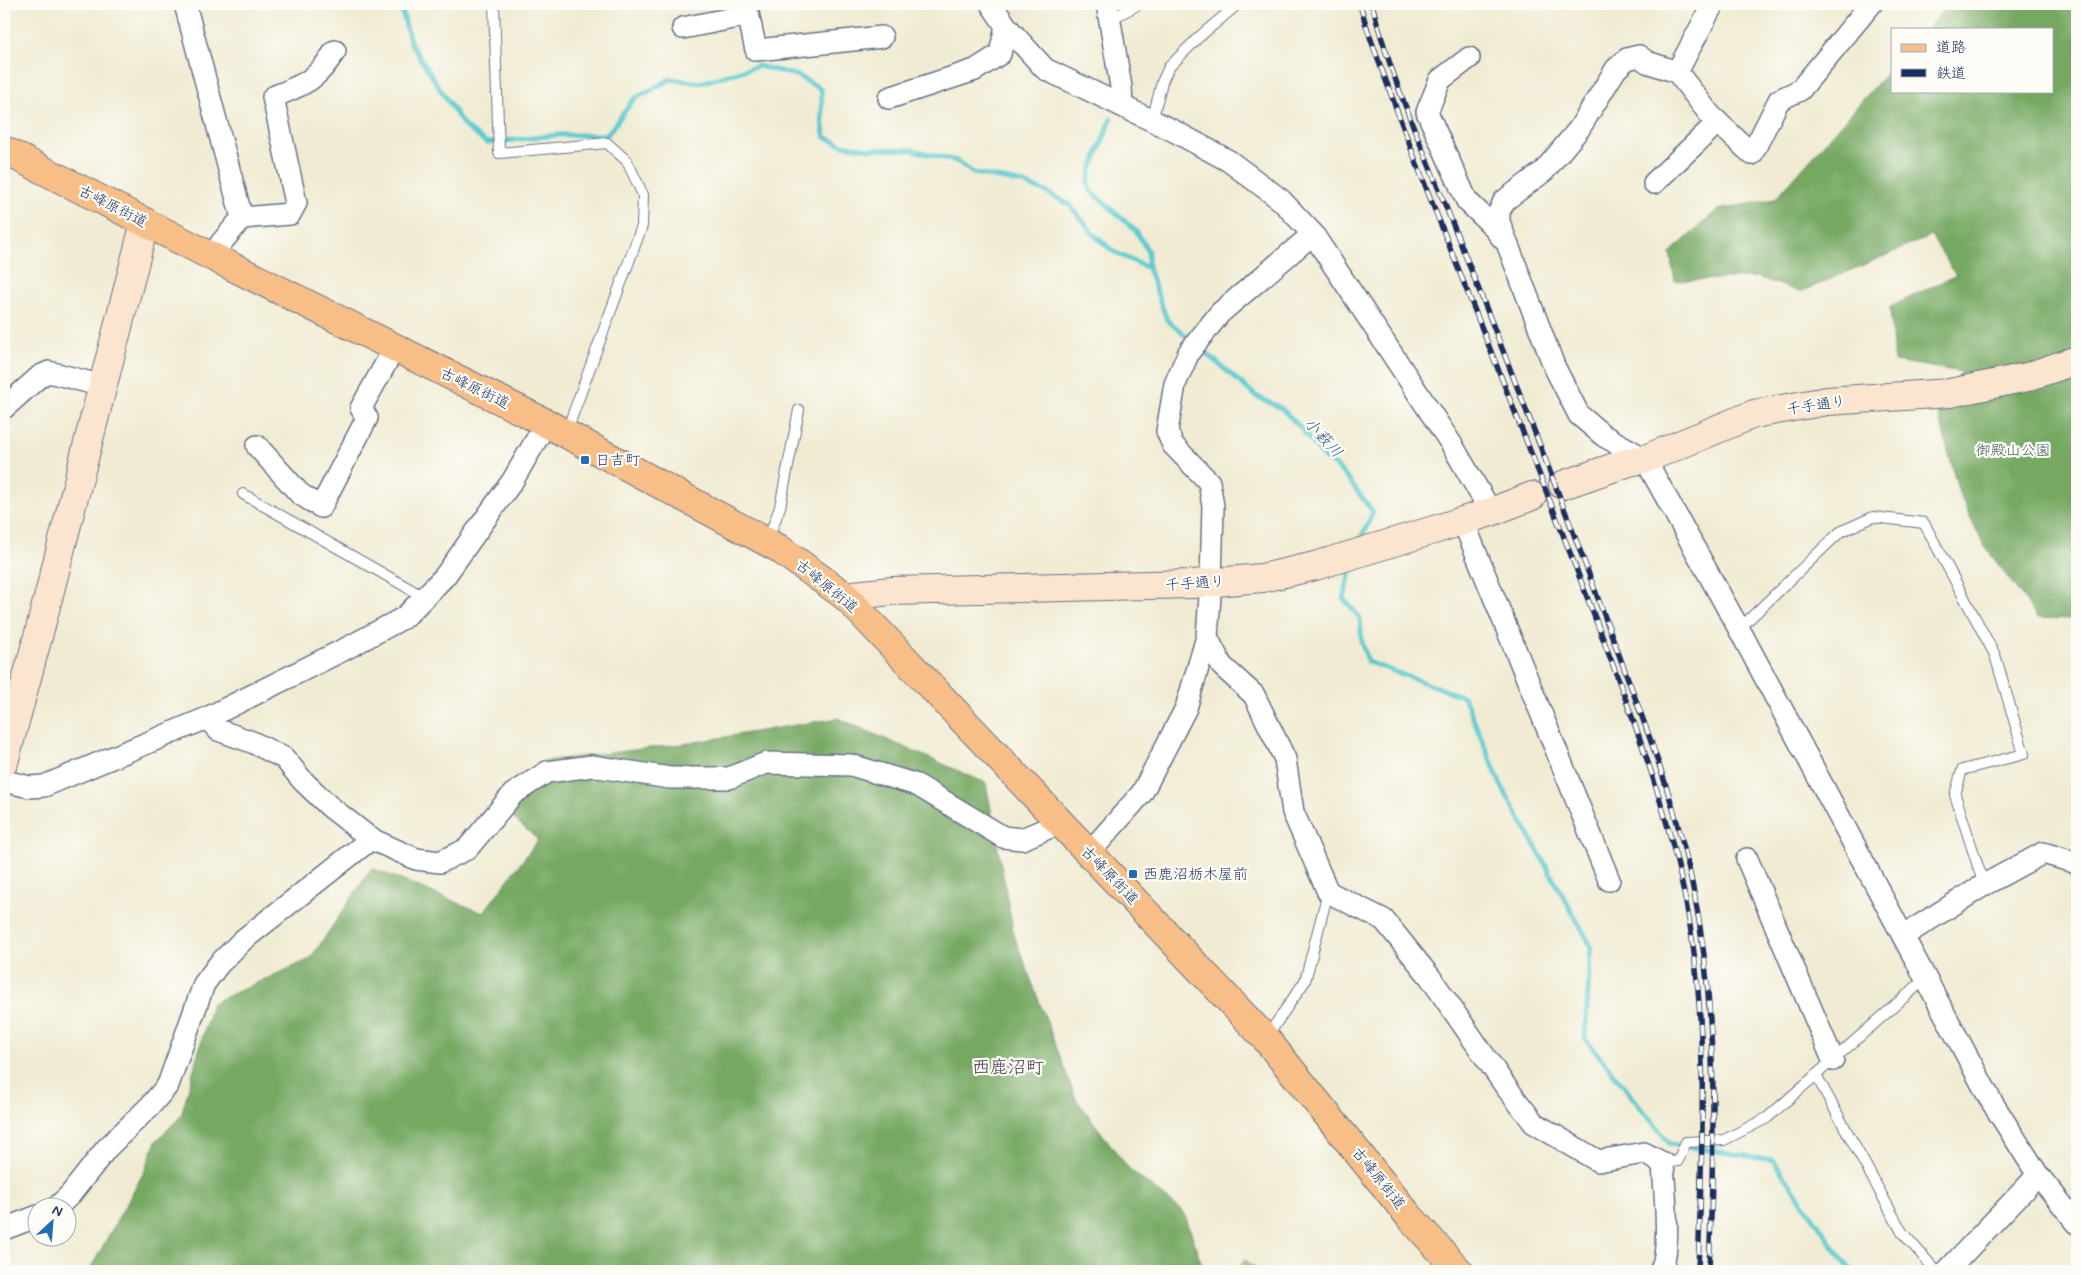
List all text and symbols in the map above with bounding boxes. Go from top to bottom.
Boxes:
legend [1891,28,2054,92]
text: 道路 [1936,38,1966,58]
text: 鉄道 [1936,64,1966,84]
street label: 古峰原街道 [75,181,151,233]
street label: 古峰原街道 [436,363,513,414]
street label: 千手通り [1785,392,1847,420]
water label: 小薮川 [1299,413,1347,463]
park label: 御殿山公園 [1975,441,2051,461]
place label: 日吉町 [595,451,641,471]
marker: 日吉町 [579,454,591,466]
street label: 古峰原街道 [791,555,862,618]
street label: 千手通り [1164,572,1226,596]
street label: 古峰原街道 [1076,842,1143,910]
place label: 西鹿沼栃木屋前 [1143,865,1248,885]
marker: 西鹿沼栃木屋前 [1127,868,1139,880]
district label: 西鹿沼町 [972,1056,1044,1080]
street label: 古峰原街道 [1347,1143,1410,1214]
north arrow [28,1198,78,1248]
text: N [49,1201,65,1221]

